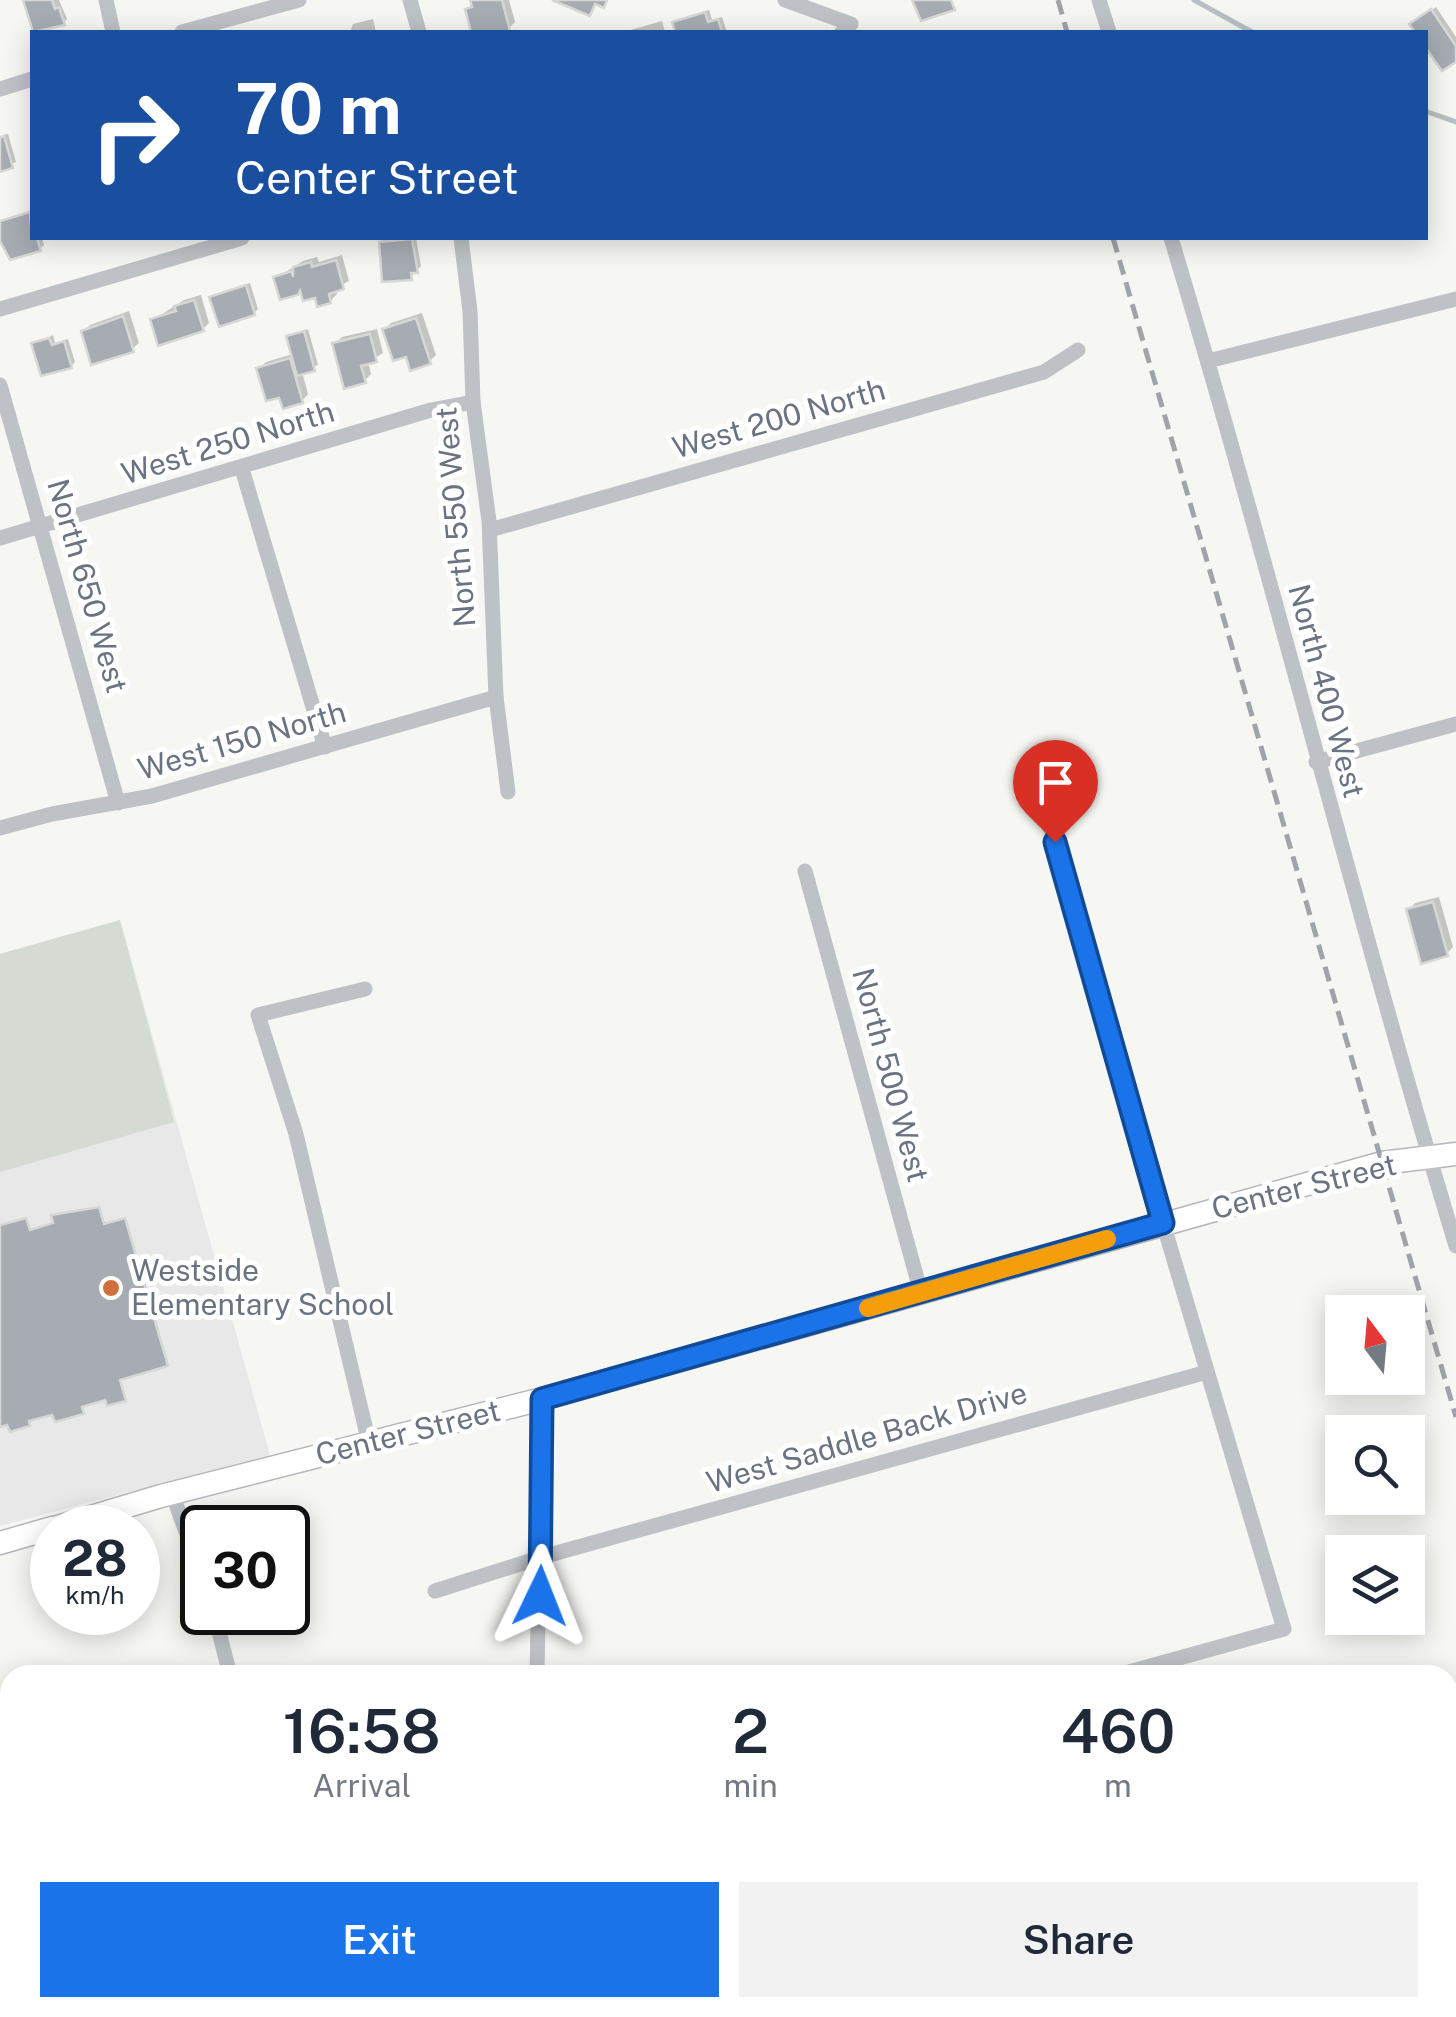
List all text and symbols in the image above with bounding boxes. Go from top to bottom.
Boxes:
text: 70 m [235,67,402,150]
icon: right [70,70,200,200]
text: Center Street [235,151,519,204]
street label: West 200 North [668,371,889,466]
street label: West 250 North [117,393,338,491]
street label: North 550 West [427,405,483,629]
street label: North 650 West [40,475,136,697]
street label: North 400 West [1281,580,1373,801]
street label: West 150 North [134,693,350,787]
pin [1013,740,1098,843]
icon: arrive [1028,755,1083,810]
street label: North 500 West [845,964,937,1186]
street label: Center Street [1208,1146,1400,1226]
place label: Westside Elementary School [131,1252,394,1322]
marker: Westside Elementary School [100,1277,122,1299]
north arrow [1325,1295,1425,1395]
map controls [1325,1295,1425,1635]
street label: West Saddle Back Drive [702,1374,1031,1500]
street label: Center Street [312,1392,504,1472]
button: search [1325,1415,1425,1515]
speed limit sign: 30 [180,1505,310,1635]
text: 28 [62,1528,128,1587]
button: layers [1325,1535,1425,1635]
position arrow [488,1544,592,1648]
text: km/h [66,1580,124,1610]
text: 16:58 [283,1696,441,1767]
text: 2 [732,1696,769,1767]
text: 460 [1061,1696,1175,1767]
text: Arrival [312,1767,411,1804]
text: min [723,1767,778,1804]
text: m [1104,1767,1132,1804]
button: Exit [40,1882,719,1997]
button: Share [739,1882,1418,1997]

